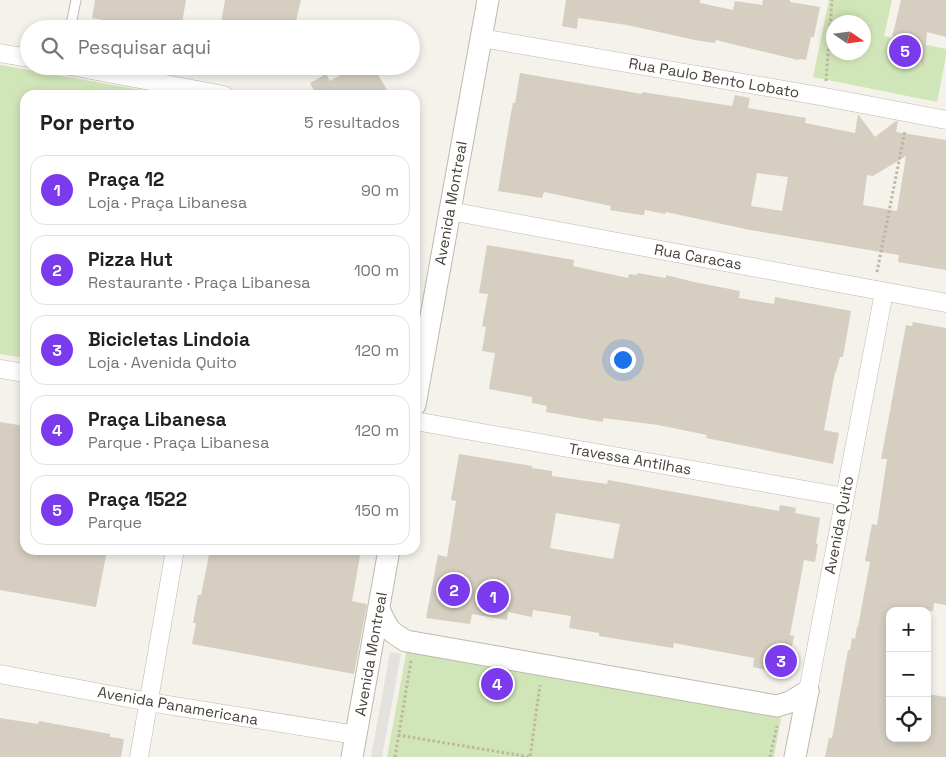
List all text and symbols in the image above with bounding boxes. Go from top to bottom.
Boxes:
north arrow [826,15,871,60]
search box [20,20,420,75]
pin: 5 [889,32,921,70]
icon: search [38,34,66,62]
text: Pesquisar aqui [78,35,211,60]
street label: Rua Paulo Bento Lobato [627,53,801,102]
text: Por perto [40,109,135,136]
text: 5 resultados [304,112,400,133]
street label: Avenida Montreal [430,139,471,266]
text: Praça 12 [88,167,164,192]
text: 1 [53,180,61,201]
text: 90 m [361,180,399,201]
text: Loja · Praça Libanesa [88,192,247,213]
street label: Rua Caracas [653,239,743,274]
text: Pizza Hut [88,247,173,272]
text: 2 [52,260,62,281]
text: 100 m [354,260,399,281]
text: Restaurante · Praça Libanesa [88,272,310,293]
text: Bicicletas Lindoia [88,327,250,352]
text: 3 [52,340,62,361]
text: 120 m [355,340,399,361]
your location [610,347,636,373]
text: Loja · Avenida Quito [88,352,237,373]
text: Praça Libanesa [88,407,227,432]
text: 4 [52,420,62,441]
text: 120 m [355,420,399,441]
text: Parque · Praça Libanesa [88,432,269,453]
street label: Travessa Antilhas [567,438,693,479]
street label: Avenida Quito [820,474,857,576]
text: Praça 1522 [88,487,187,512]
text: 5 [52,500,62,521]
text: 150 m [355,500,399,521]
text: Parque [88,512,142,533]
pin: 2 [438,571,470,609]
pin: 1 [477,578,509,616]
street label: Avenida Montreal [350,590,391,717]
map controls [886,607,931,742]
button: + [886,607,931,652]
pin: 3 [765,642,797,680]
button: − [886,652,931,697]
pin: 4 [481,665,513,703]
street label: Avenida Panamericana [96,682,260,729]
button: locate [886,697,931,742]

